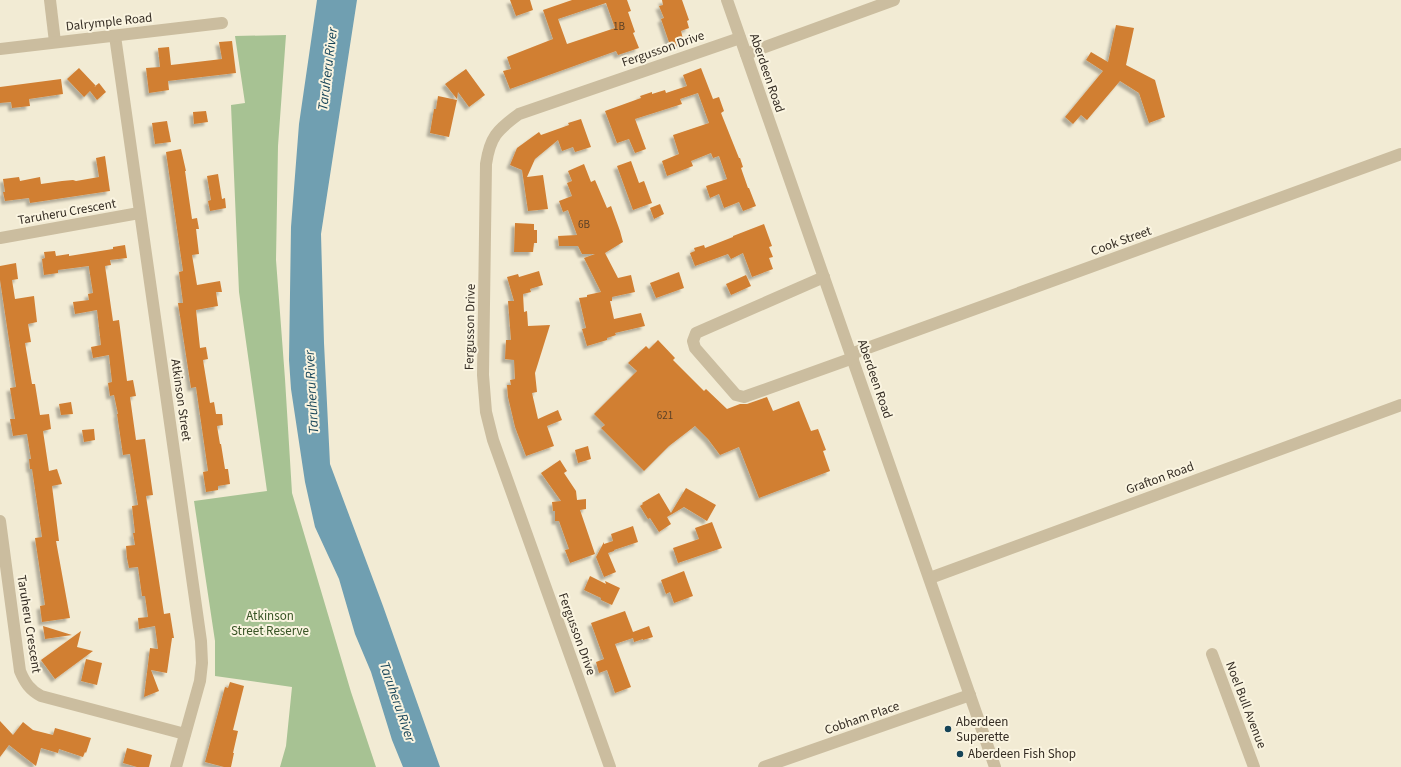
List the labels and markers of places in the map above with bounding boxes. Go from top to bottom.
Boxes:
place label: Aberdeen Superette [956,713,1009,746]
marker: Aberdeen Superette [943,724,953,734]
place label: Aberdeen Fish Shop [968,745,1076,763]
marker: Aberdeen Fish Shop [955,749,965,759]

